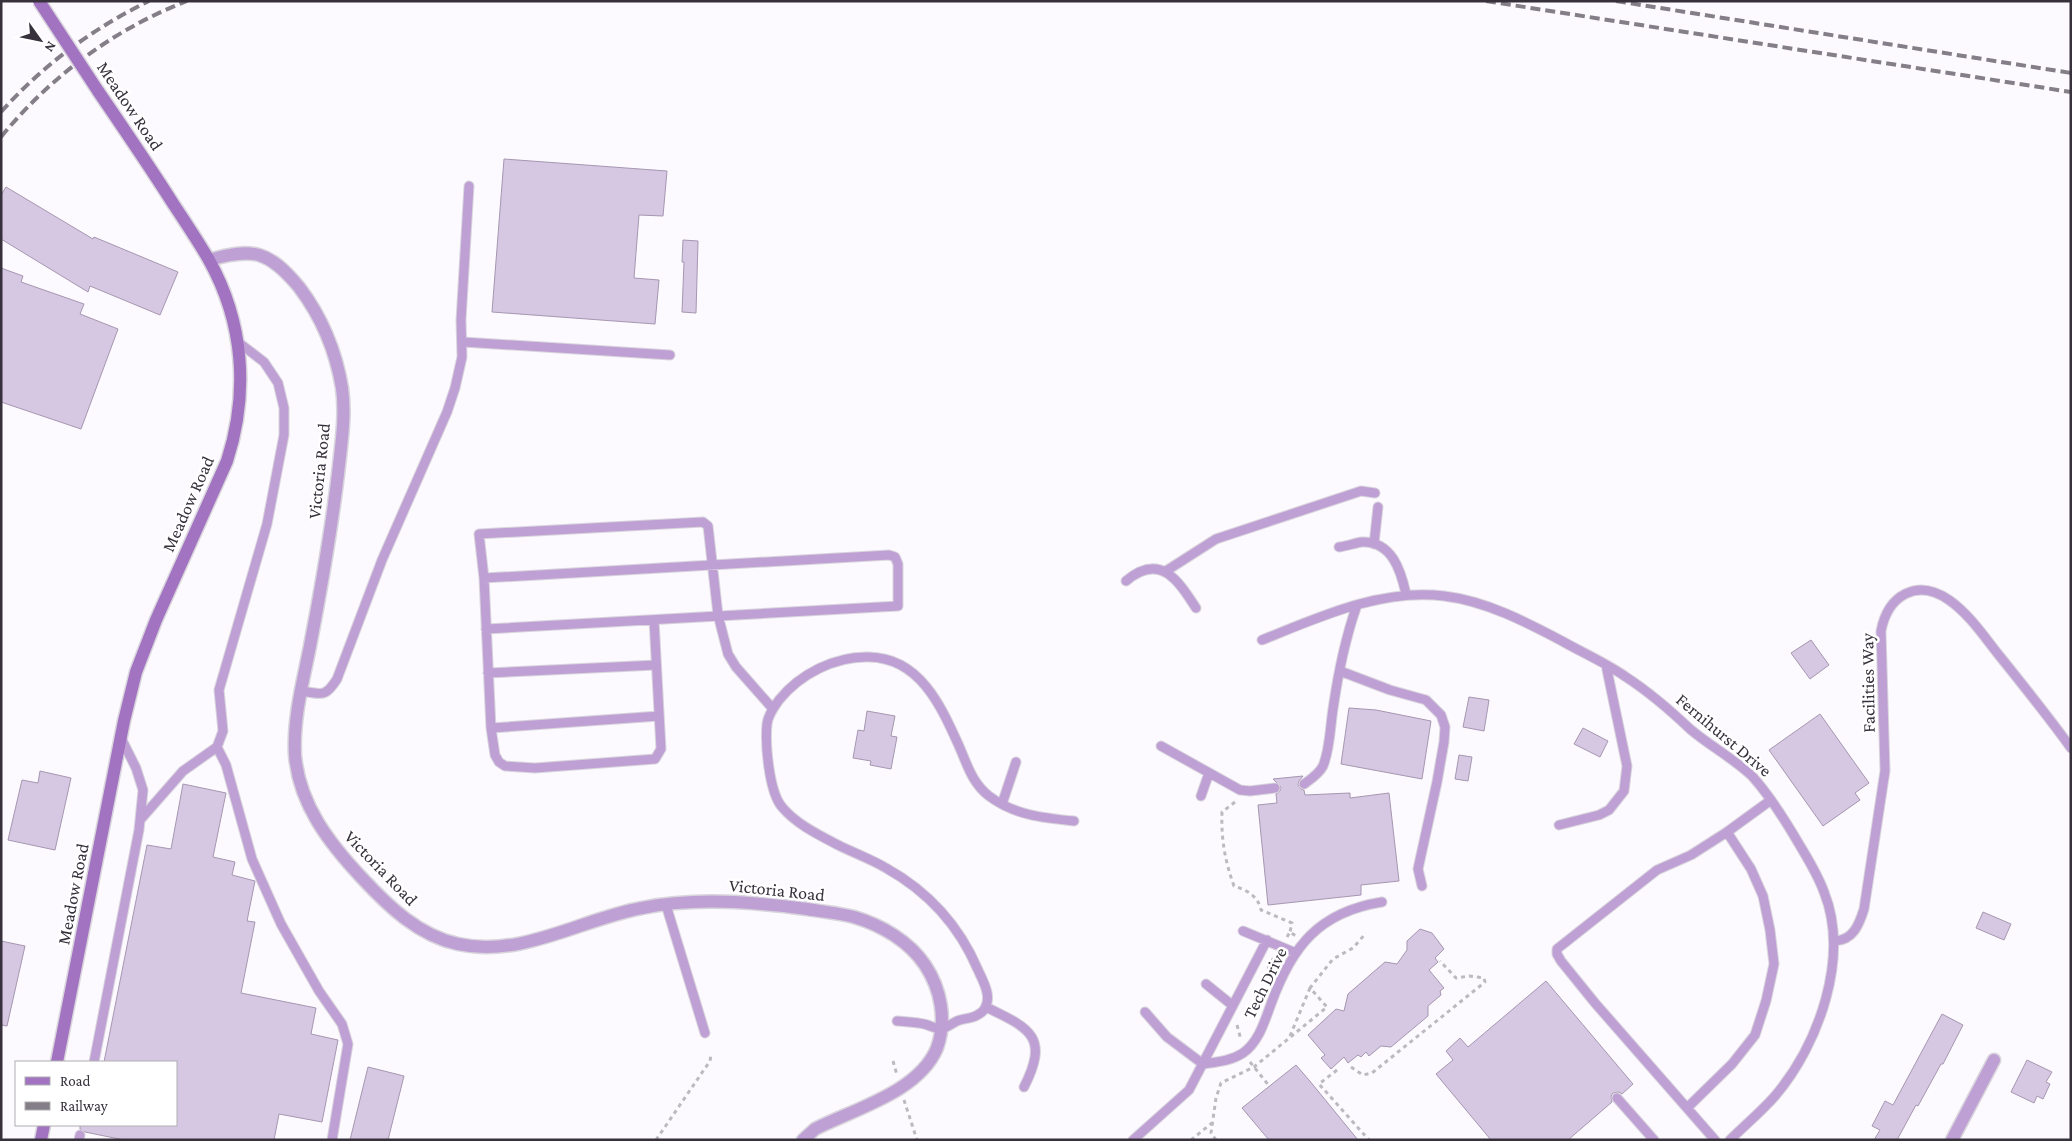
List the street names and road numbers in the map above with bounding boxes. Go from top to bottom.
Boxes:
street label: Meadow Road [93,58,167,155]
street label: Victoria Road [304,422,334,520]
street label: Meadow Road [158,453,218,555]
street label: Facilities Way [1857,632,1879,733]
street label: Fernihurst Drive [1672,689,1776,781]
street label: Victoria Road [340,826,422,910]
street label: Meadow Road [53,841,93,946]
street label: Victoria Road [728,875,826,905]
street label: Tech Drive [1239,944,1291,1022]

